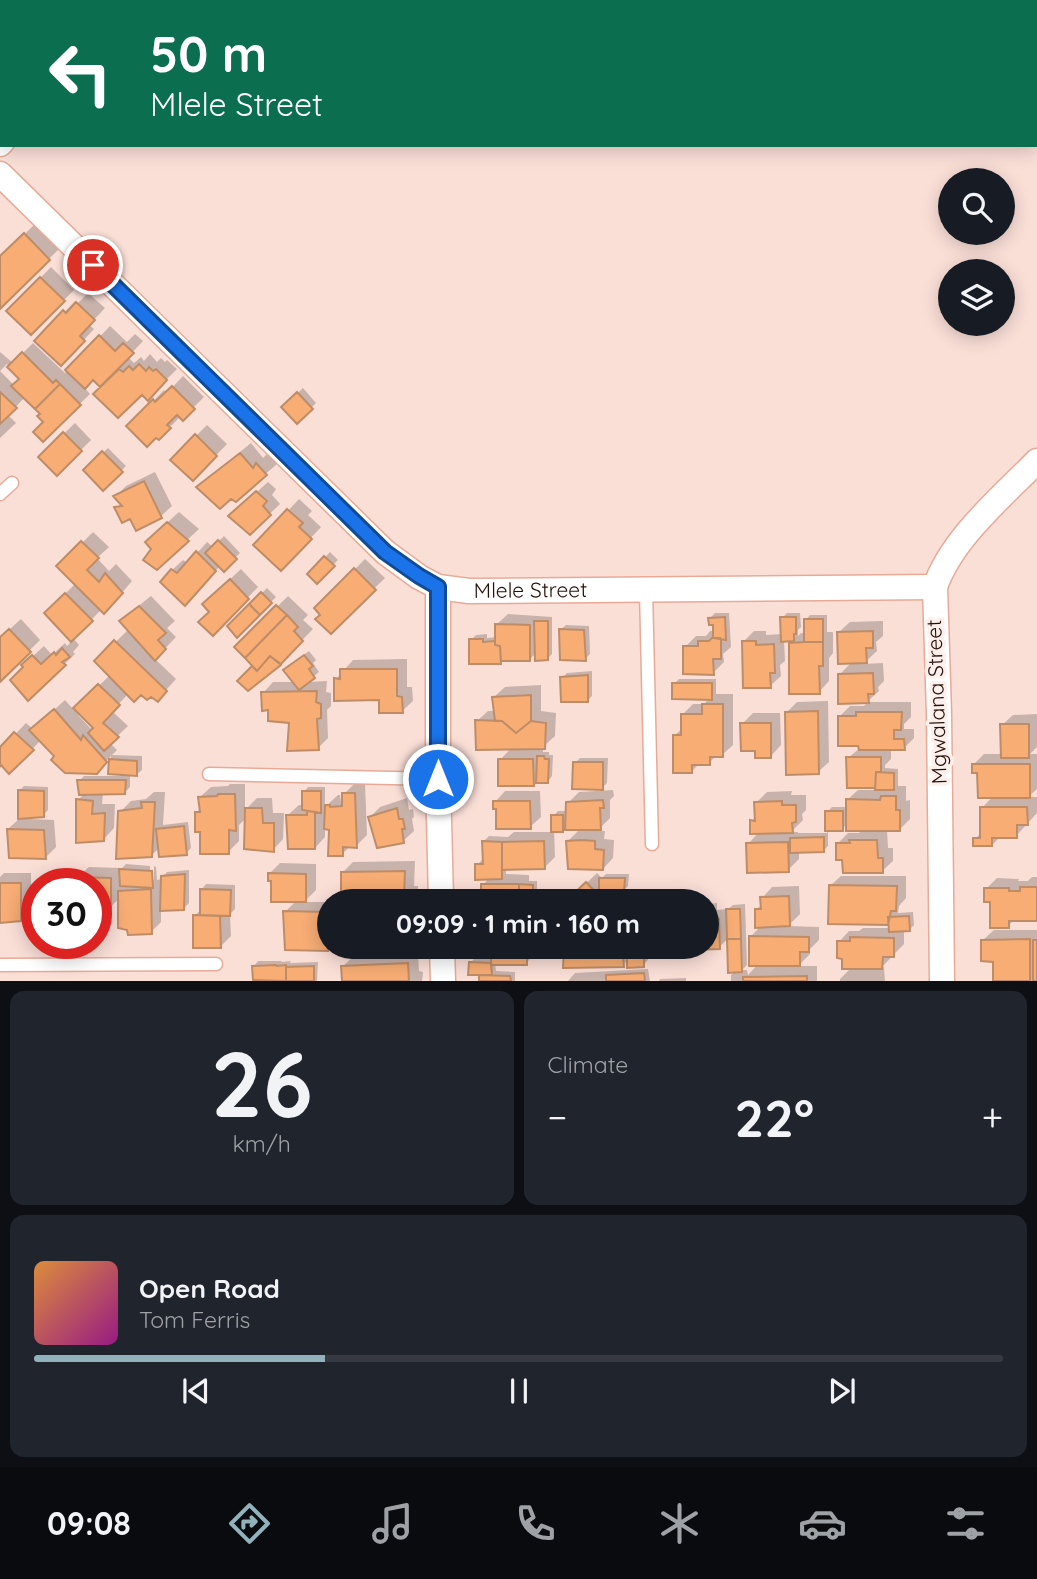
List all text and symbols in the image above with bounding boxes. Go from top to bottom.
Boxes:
text: 50 m [150,23,267,84]
icon: left [35,28,126,119]
text: Mlele Street [150,84,323,124]
map controls [938,168,1015,336]
button: search [938,168,1015,245]
pin [63,235,123,295]
icon: arrive [74,246,112,284]
button: layers [938,259,1015,336]
street label: Mlele Street [474,576,587,603]
street label: Mgwalana Street [920,619,952,785]
position arrow [401,742,475,816]
speed limit sign: 30 [21,868,112,959]
text: 09:09 · 1 min · 160 m [396,907,640,940]
text: 26 [211,1026,313,1140]
text: Climate [548,1050,628,1079]
text: 22° [735,1085,814,1150]
text: − [548,1093,567,1141]
text: + [982,1093,1003,1141]
text: km/h [233,1129,291,1158]
text: Open Road [139,1272,280,1305]
text: Tom Ferris [139,1305,250,1334]
icon: previous [177,1372,215,1410]
icon: pause [500,1372,538,1410]
icon: next [823,1372,861,1410]
icon: directions [225,1499,274,1548]
icon: music [368,1499,417,1548]
icon: phone [511,1499,560,1548]
icon: climate [655,1499,704,1548]
icon: car [798,1499,847,1548]
icon: filters [941,1499,990,1548]
text: 09:08 [47,1503,131,1543]

